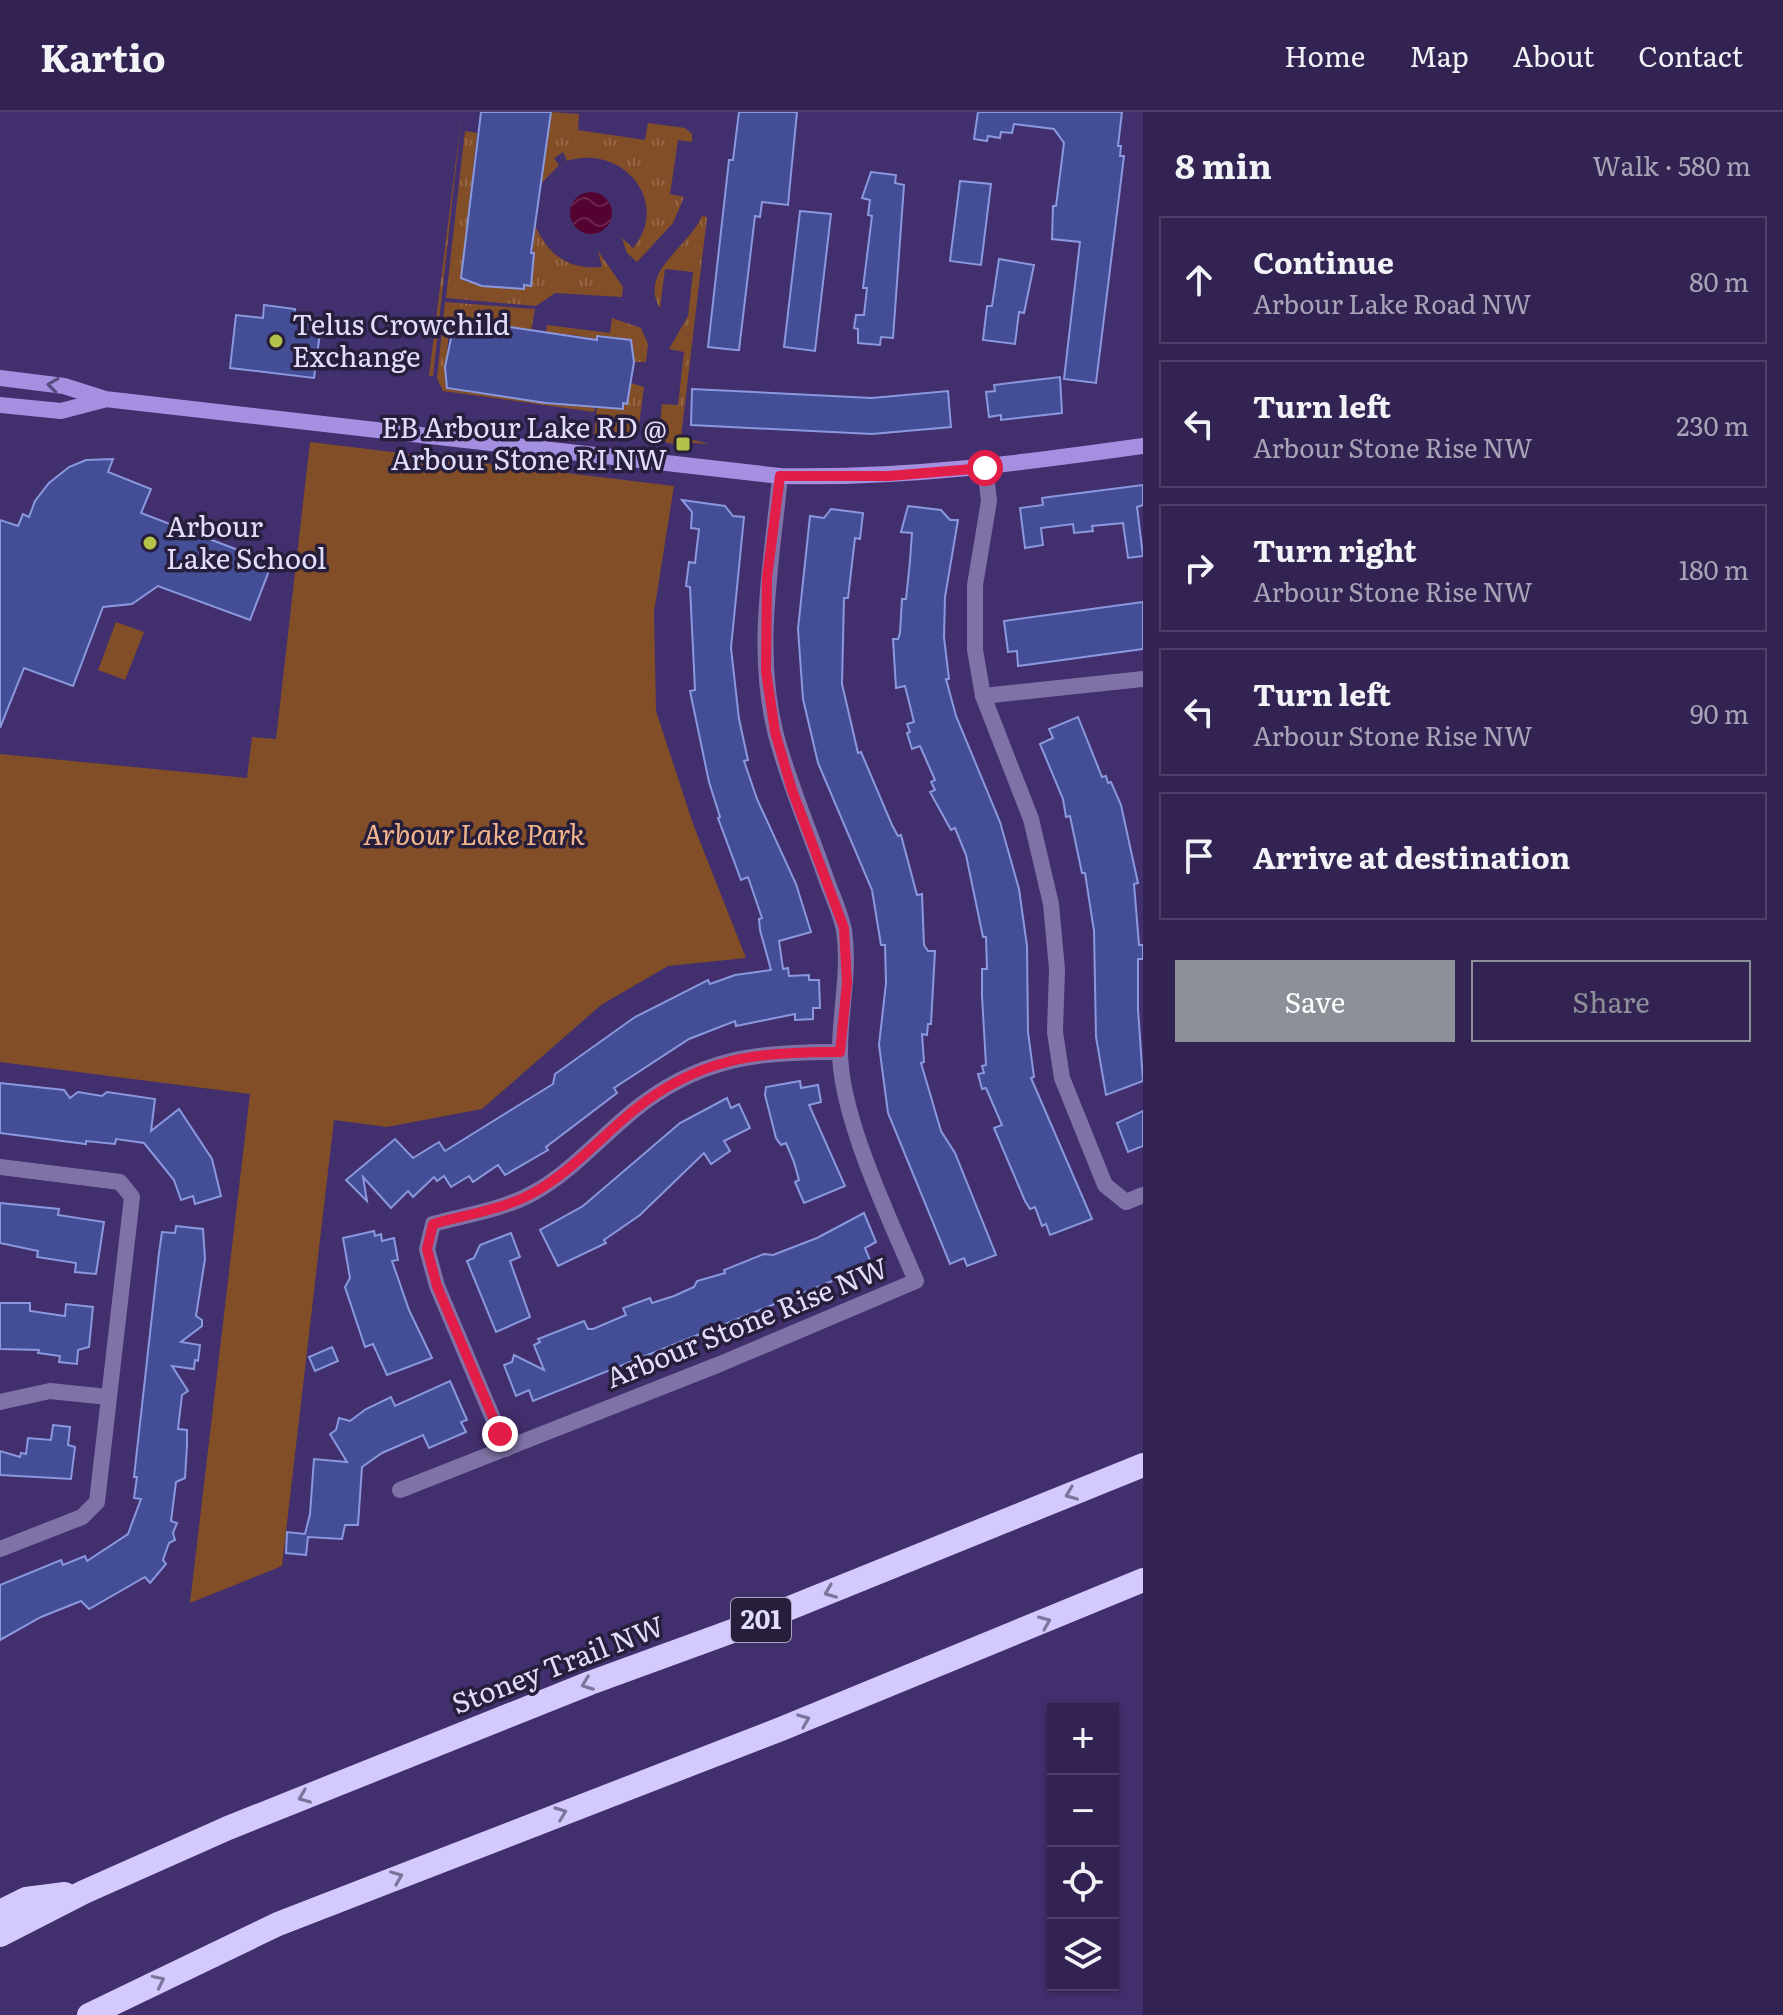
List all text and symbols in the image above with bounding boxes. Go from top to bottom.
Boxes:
text: Kartio [40,27,166,84]
text: Home [1284,34,1365,76]
text: Map [1409,34,1469,76]
text: About [1513,34,1594,76]
text: Contact [1638,34,1743,76]
text: 8 min [1175,139,1272,189]
text: Walk · 580 m [1592,145,1751,184]
text: Continue [1253,239,1394,283]
icon: ahead [1177,258,1221,302]
text: 80 m [1689,261,1749,300]
text: Arbour Lake Road NW [1253,283,1531,322]
place label: Telus Crowchild Exchange [292,302,510,376]
marker: Telus Crowchild Exchange [267,332,285,350]
one-way arrow [46,377,60,394]
text: Turn left [1253,383,1391,427]
icon: left [1177,402,1221,446]
place label: EB Arbour Lake RD @ Arbour Stone RI NW [382,405,667,479]
text: 230 m [1676,405,1749,444]
text: Arbour Stone Rise NW [1253,427,1533,466]
marker: EB Arbour Lake RD @ Arbour Stone RI NW [674,435,692,453]
route start [967,450,1003,486]
place label: Arbour Lake School [166,504,327,578]
text: Turn right [1253,527,1417,571]
marker: Arbour Lake School [141,534,159,552]
icon: right [1177,546,1221,590]
text: 180 m [1679,549,1749,588]
text: Arbour Stone Rise NW [1253,571,1533,610]
text: Turn left [1253,671,1391,715]
icon: left [1177,690,1221,734]
text: 90 m [1690,693,1749,732]
text: Arbour Stone Rise NW [1253,715,1533,754]
park label: Arbour Lake Park [363,812,586,854]
icon: arrive [1177,834,1221,878]
text: Arrive at destination [1253,834,1570,878]
button: Save [1175,960,1455,1042]
button: Share [1471,960,1751,1042]
street label: Arbour Stone Rise NW [599,1245,894,1397]
route end [482,1416,518,1452]
one-way arrow [1065,1485,1079,1501]
one-way arrow [824,1582,838,1599]
road number: 201 [731,1598,791,1642]
street label: Stoney Trail NW [445,1603,670,1723]
one-way arrow [1037,1615,1051,1631]
one-way arrow [581,1674,595,1691]
map controls [1047,1703,1119,1991]
button: + [1047,1703,1119,1775]
one-way arrow [796,1713,810,1729]
button: − [1047,1775,1119,1847]
one-way arrow [298,1788,312,1804]
one-way arrow [553,1806,567,1823]
button: locate [1047,1847,1119,1919]
one-way arrow [389,1870,403,1887]
button: layers [1047,1919,1119,1991]
one-way arrow [151,1975,165,1991]

